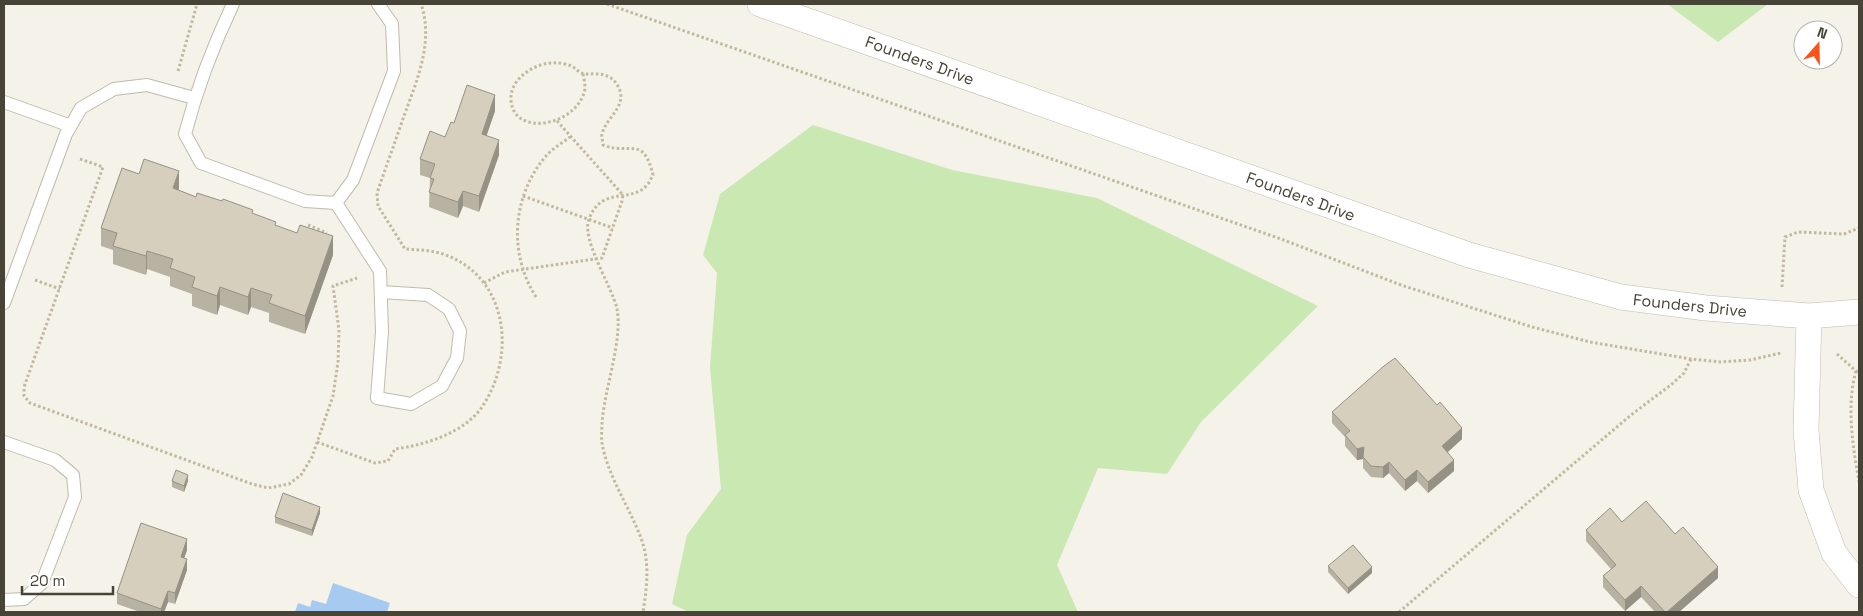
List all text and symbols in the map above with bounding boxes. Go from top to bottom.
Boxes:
north arrow [1793,20,1843,70]
text: N [1815,23,1830,43]
street label: Founders Drive [862,31,977,90]
street label: Founders Drive [1243,167,1358,226]
street label: Founders Drive [1632,289,1748,322]
scale bar [22,564,114,596]
text: 20 m [30,571,65,590]

